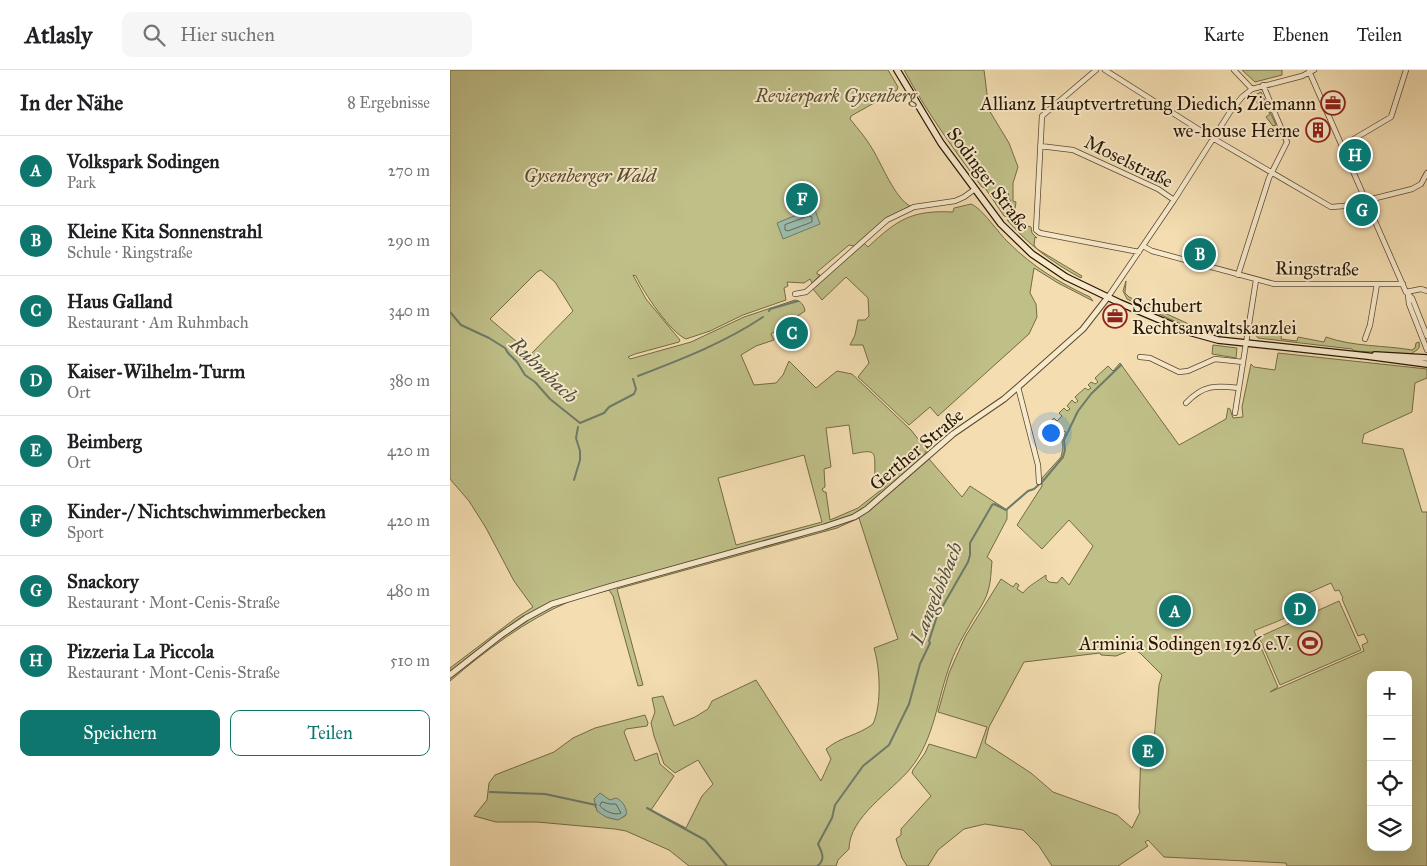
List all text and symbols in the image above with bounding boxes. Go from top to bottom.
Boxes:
search box [122,12,472,57]
text: Atlasly [25,20,92,50]
icon: search [140,21,168,49]
text: Hier suchen [180,23,275,46]
text: Karte [1204,24,1245,46]
text: Ebenen [1273,24,1329,46]
text: Teilen [1357,24,1402,46]
park label: Revierpark Gysenberg [754,84,919,108]
text: In der Nähe [20,90,123,116]
office icon: Allianz Hauptvertretung Diedich, Ziemann [1320,90,1346,116]
place label: Allianz Hauptvertretung Diedich, Ziemann [979,92,1316,116]
text: 8 Ergebnisse [347,93,430,112]
building icon: we-house Herne [1305,117,1331,143]
place label: we-house Herne [1173,119,1300,142]
street label: Sodinger Straße [941,123,1035,237]
street label: Moselstraße [1081,130,1177,193]
pin: H [1339,136,1371,174]
text: Volkspark Sodingen [67,150,220,173]
text: A [31,161,41,180]
text: 270 m [388,161,430,180]
park label: Gysenberger Wald [524,164,657,187]
text: Park [67,173,96,192]
pin: F [786,180,818,218]
pin: G [1346,191,1378,229]
text: Kleine Kita Sonnenstrahl [67,220,262,243]
text: B [31,231,41,250]
text: 290 m [387,231,430,250]
pin: B [1184,235,1216,273]
text: Schule · Ringstraße [67,243,193,262]
street label: Ringstraße [1275,256,1359,282]
text: Haus Galland [67,290,173,313]
place label: Schubert Rechtsanwaltskanzlei [1132,294,1297,339]
text: C [31,301,41,320]
text: 340 m [388,301,430,320]
office icon: Schubert Rechtsanwaltskanzlei [1102,303,1128,329]
text: Restaurant · Am Ruhmbach [67,313,249,332]
pin: C [776,314,808,352]
water label: Ruhmbach [504,331,583,408]
text: Kaiser-Wilhelm-Turm [67,360,245,383]
text: D [30,371,42,390]
text: 380 m [389,371,430,390]
text: Ort [67,383,91,402]
street label: Gerther Straße [865,403,968,495]
your location [1038,420,1064,446]
text: Beimberg [67,430,142,453]
text: E [30,441,42,460]
text: 420 m [387,441,430,460]
text: Ort [67,453,91,472]
text: Kinder-/ Nichtschwimmerbecken [67,500,326,523]
text: F [31,511,41,530]
text: 420 m [387,511,430,530]
text: Sport [67,523,104,542]
water label: Langelohbach [904,538,967,648]
text: Snackory [67,570,139,593]
text: G [30,581,42,600]
text: 480 m [386,581,430,600]
pin: D [1284,590,1316,628]
pin: A [1159,592,1191,630]
text: Restaurant · Mont-Cenis-Straße [67,593,280,612]
sports icon: Arminia Sodingen 1926 e.V. [1297,630,1323,656]
place label: Arminia Sodingen 1926 e.V. [1078,632,1292,656]
text: Pizzeria La Piccola [67,640,214,663]
text: H [29,651,43,670]
text: 510 m [390,651,430,670]
text: Restaurant · Mont-Cenis-Straße [67,663,280,682]
map controls [1367,671,1412,851]
button: + [1367,671,1412,716]
button: Speichern [20,710,220,756]
button: Teilen [230,710,430,756]
button: − [1367,716,1412,761]
pin: E [1132,732,1164,770]
button: locate [1367,761,1412,806]
button: layers [1367,806,1412,851]

